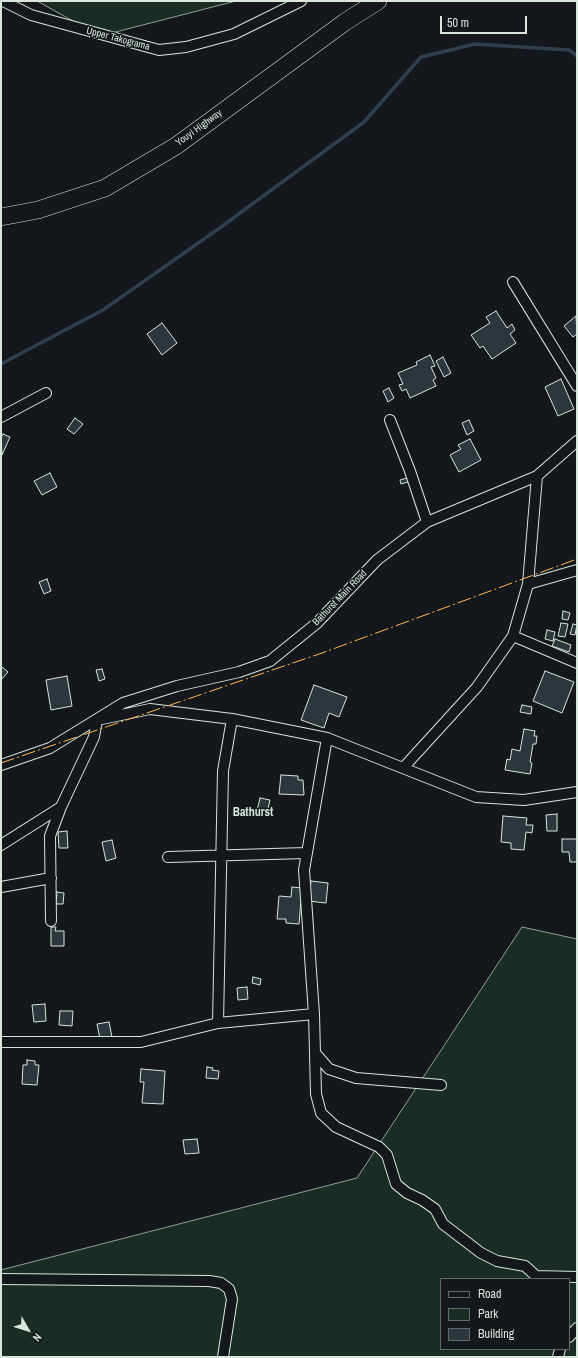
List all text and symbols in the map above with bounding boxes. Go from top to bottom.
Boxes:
scale bar [442,8,529,34]
text: 50 m [447,15,469,31]
street label: Upper Takograma [85,25,151,53]
street label: Youyi Highway [173,107,225,149]
street label: Bathurst Main Road [310,568,370,628]
district label: Bathurst [233,806,273,820]
legend [440,1278,570,1350]
text: Road [478,1286,502,1302]
text: Park [478,1306,498,1322]
north arrow [8,1310,48,1350]
text: Building [478,1326,514,1342]
text: N [30,1331,45,1344]

